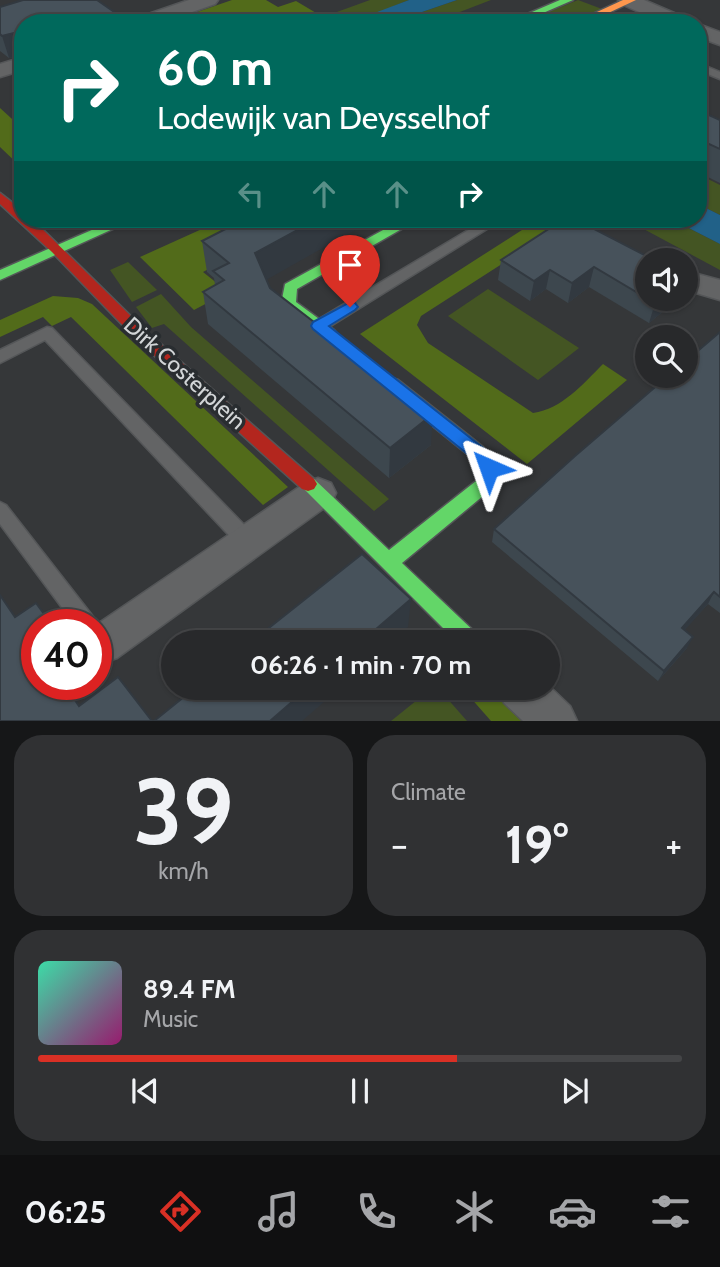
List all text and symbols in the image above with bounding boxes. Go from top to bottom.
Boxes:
text: 60 m [157,38,273,97]
icon: right [42,42,133,133]
text: Lodewijk van Deysselhof [157,98,490,137]
icon: left [232,175,270,213]
icon: ahead [305,175,343,213]
icon: ahead [378,175,416,213]
icon: right [451,175,489,213]
pin [320,235,380,307]
icon: arrive [331,246,369,284]
map controls [635,248,698,388]
button: sound [635,248,698,311]
street label: Dirk Costerplein [118,311,252,435]
button: search [635,325,698,388]
position arrow [452,431,526,505]
speed limit sign: 40 [21,609,112,700]
text: 06:26 · 1 min · 70 m [250,649,471,681]
text: 39 [133,756,234,867]
text: Climate [391,778,466,806]
text: 19° [505,813,568,876]
text: − [391,821,408,868]
text: + [665,821,682,868]
text: km/h [158,857,209,885]
text: 89.4 FM [143,973,236,1005]
text: Music [143,1005,198,1033]
icon: previous [126,1072,164,1110]
icon: pause [341,1072,379,1110]
icon: next [556,1072,594,1110]
icon: directions [156,1187,205,1236]
icon: music [254,1187,303,1236]
icon: phone [352,1187,401,1236]
icon: climate [450,1187,499,1236]
icon: car [548,1187,597,1236]
icon: filters [646,1187,695,1236]
text: 06:25 [25,1192,106,1231]

